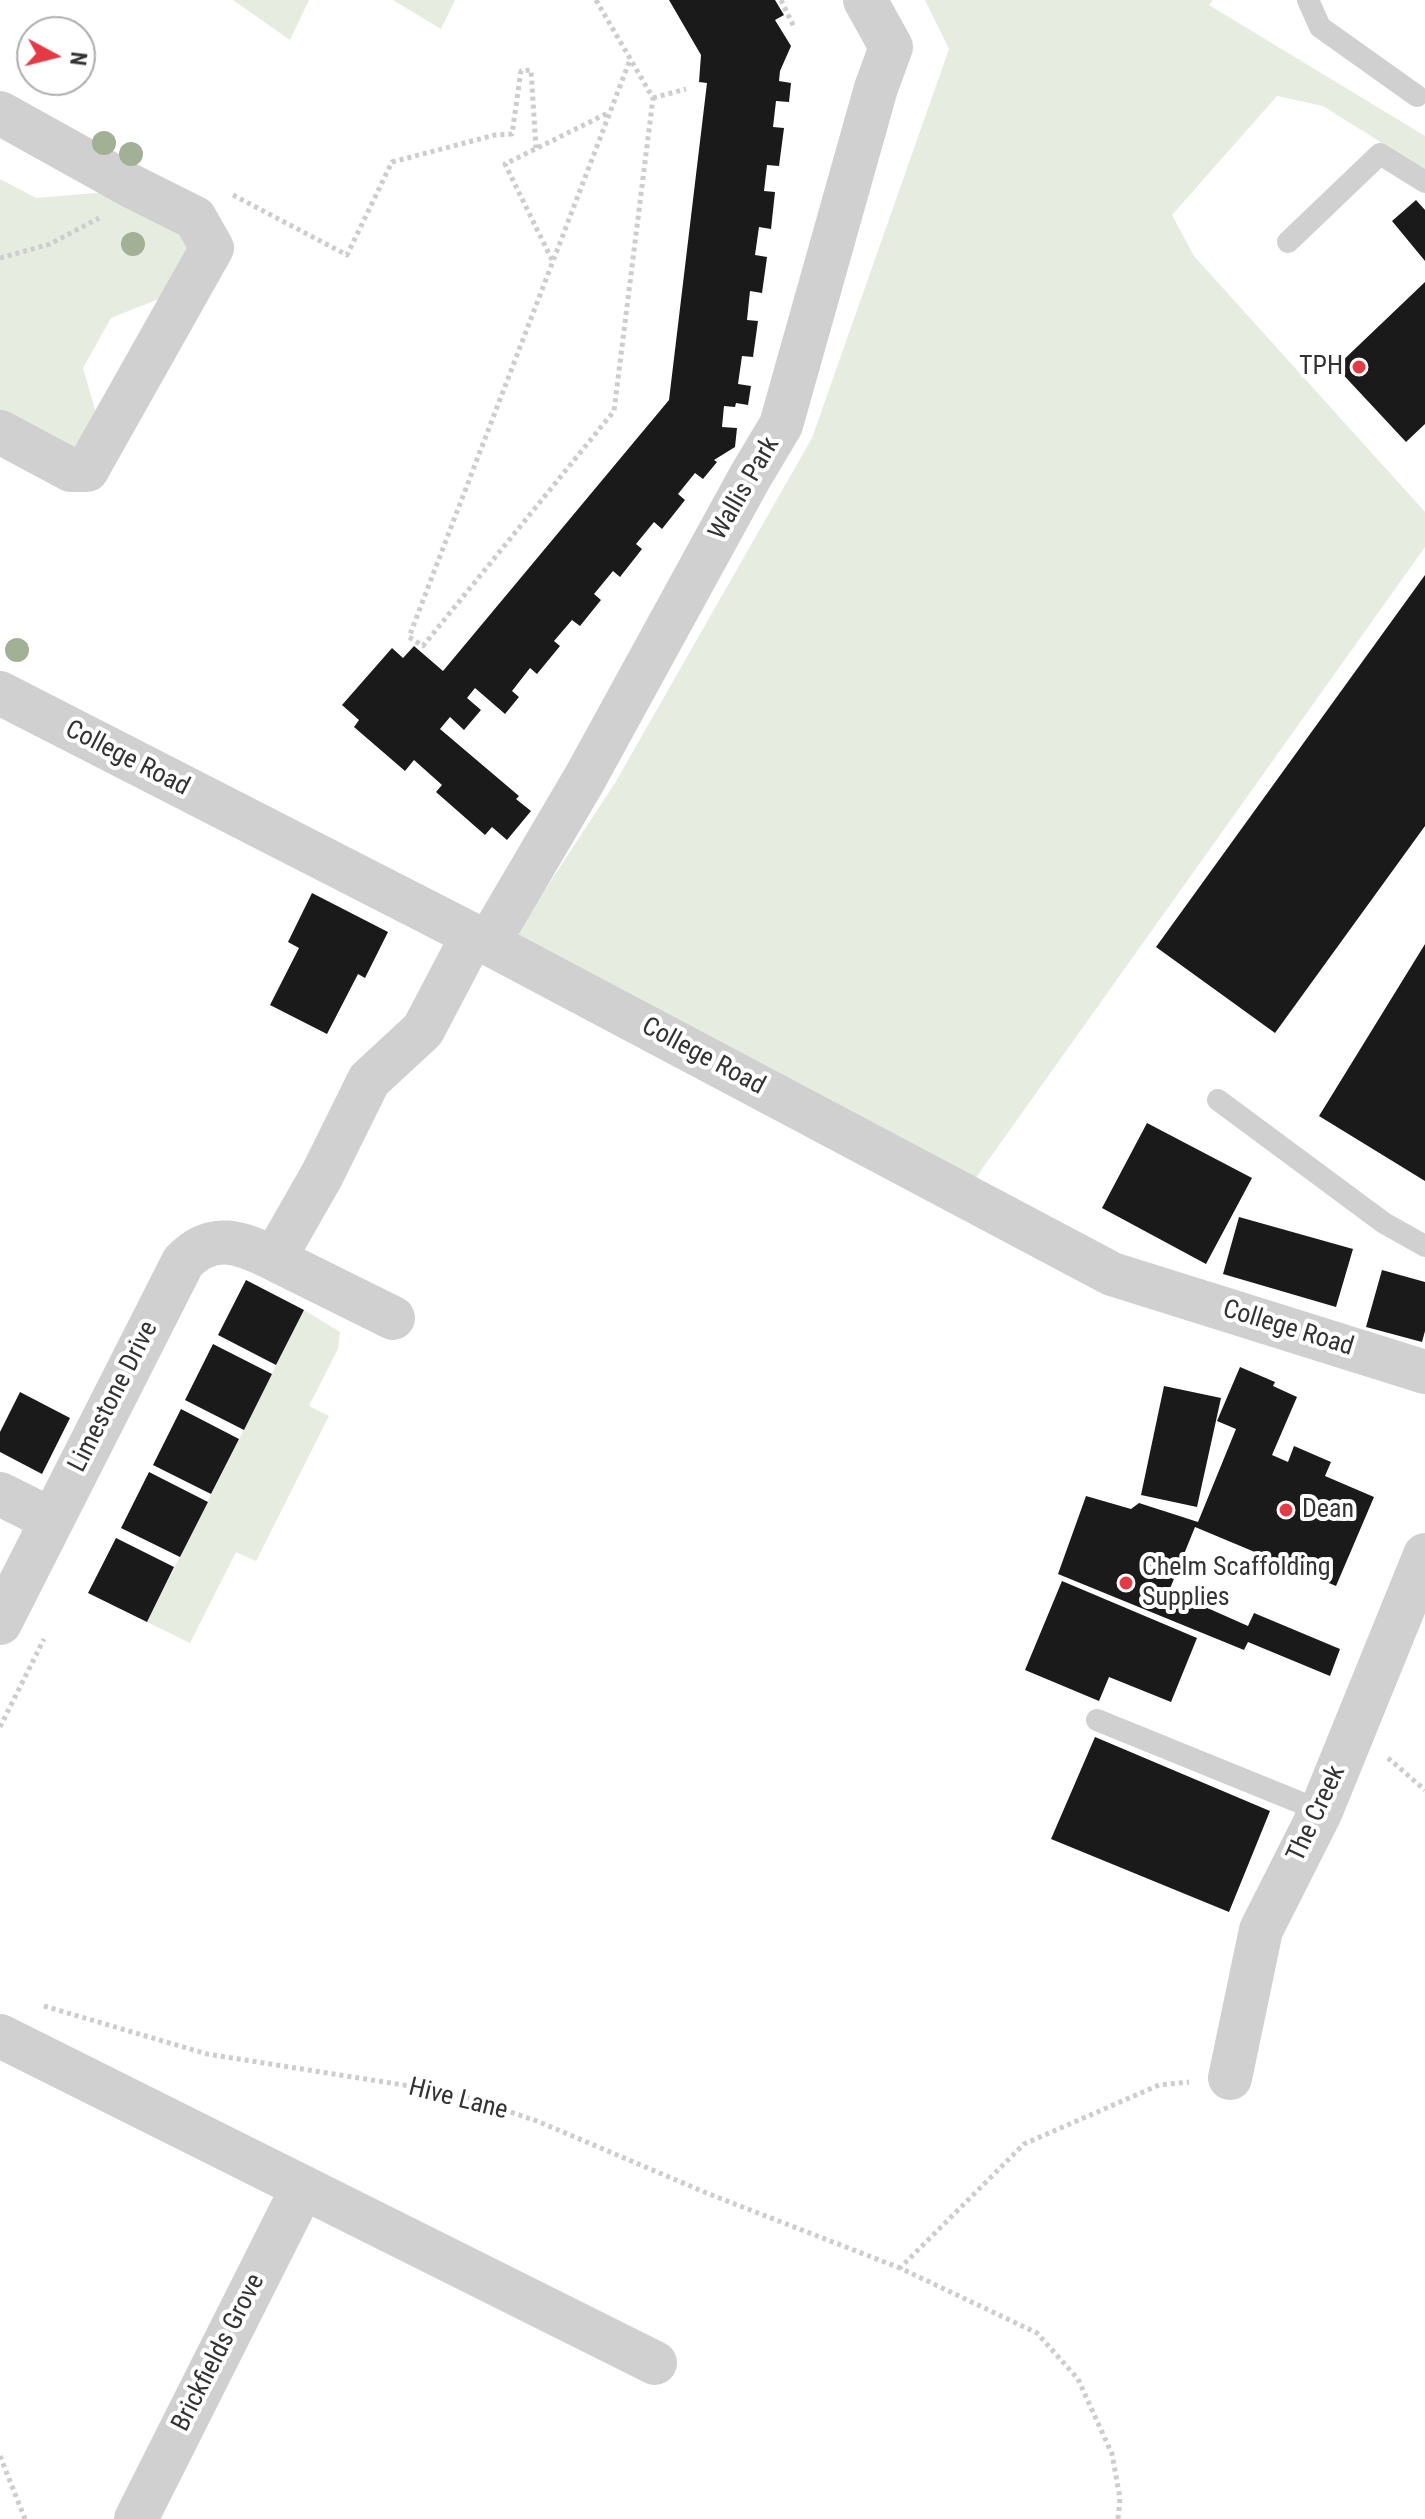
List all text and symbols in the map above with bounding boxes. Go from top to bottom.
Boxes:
north arrow [16,16,96,96]
text: N [65,51,92,67]
place label: TPH [1299,351,1343,383]
marker: TPH [1350,358,1368,376]
street label: Wallis Park [703,432,787,546]
street label: College Road [60,714,194,804]
street label: College Road [636,1012,770,1102]
street label: College Road [1219,1294,1357,1364]
street label: Limestone Drive [63,1316,165,1478]
place label: Dean [1302,1494,1354,1526]
marker: Dean [1277,1501,1295,1519]
place label: Chelm Scaffolding Supplies [1142,1552,1331,1614]
marker: Chelm Scaffolding Supplies [1117,1574,1135,1592]
street label: The Creek [1281,1761,1353,1867]
street label: Hive Lane [405,2073,511,2127]
street label: Brickfields Grove [166,2269,272,2437]

